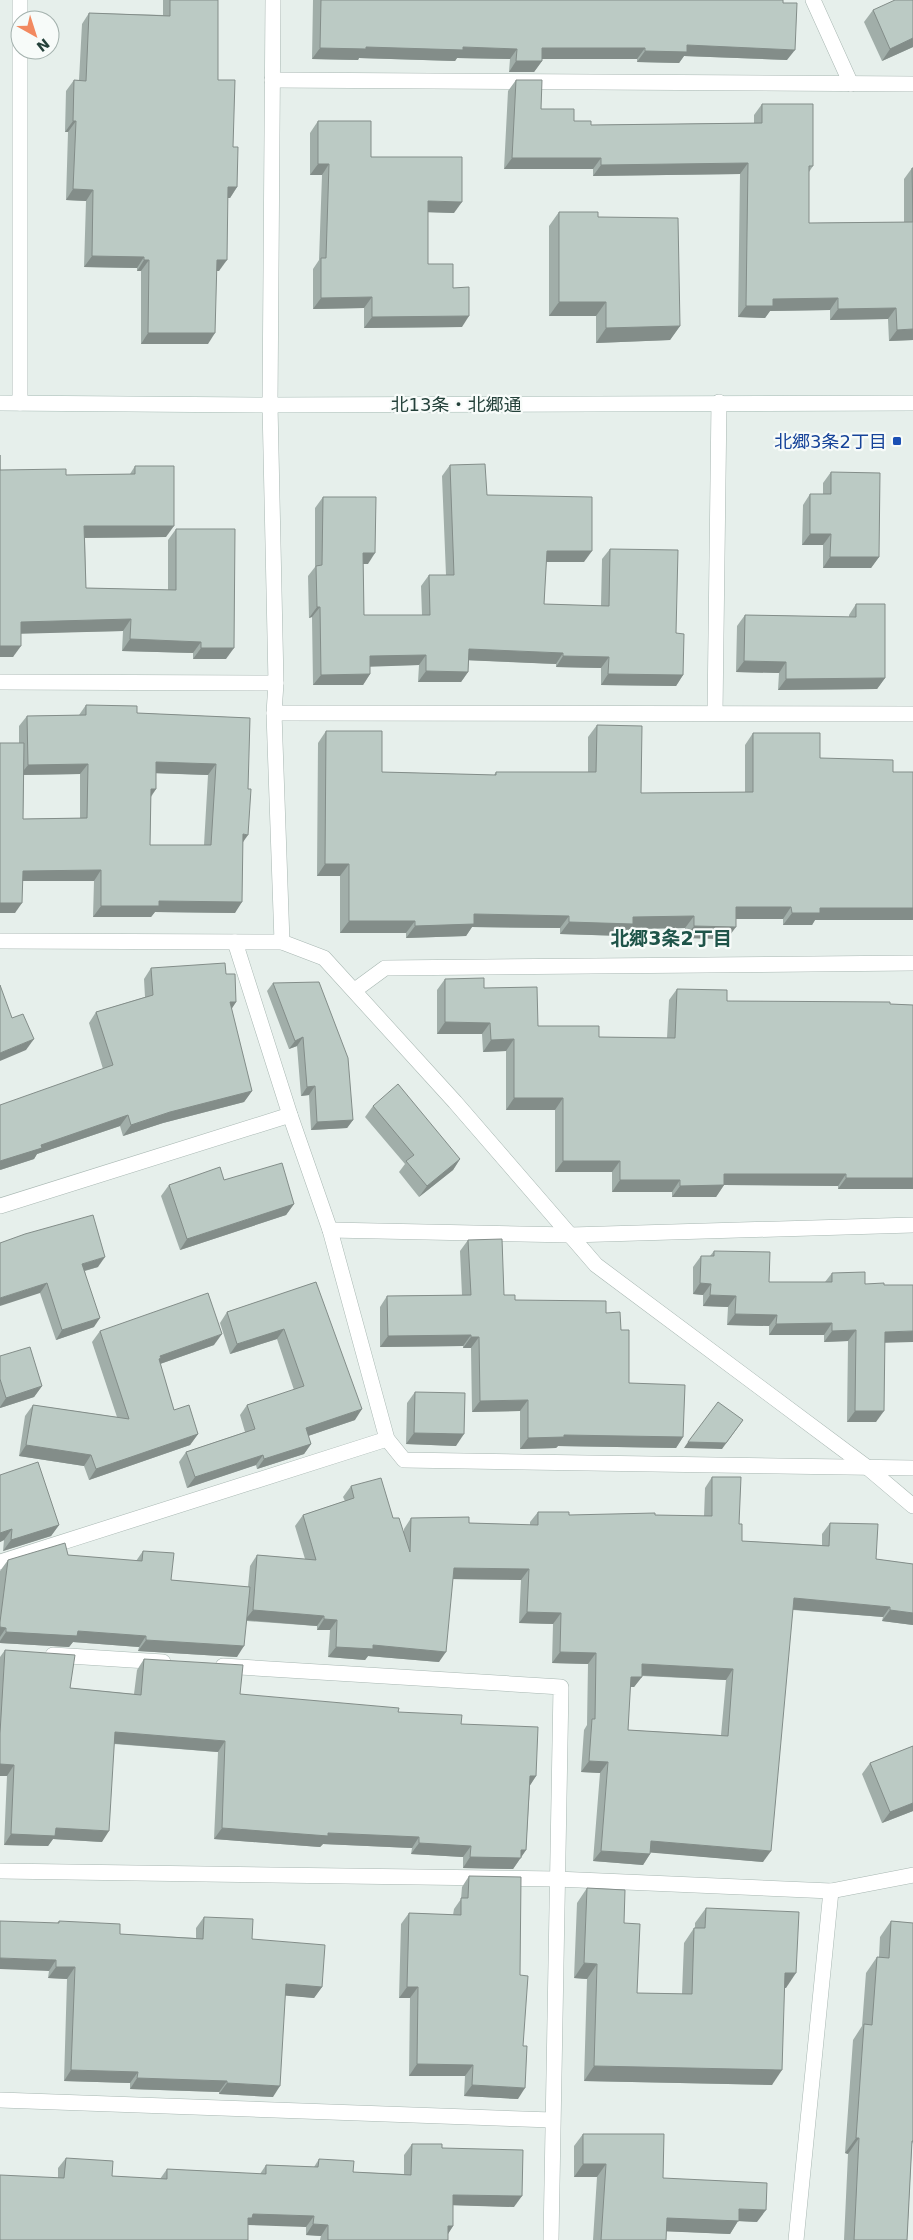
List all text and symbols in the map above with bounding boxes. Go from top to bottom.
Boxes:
north arrow [10,10,60,60]
text: N [34,35,53,55]
street label: 北13条・北郷通 [391,394,521,415]
place label: 北郷3条2丁目 [774,431,887,452]
marker: 北郷3条2丁目 [891,435,903,447]
district label: 北郷3条2丁目 [610,927,732,949]

